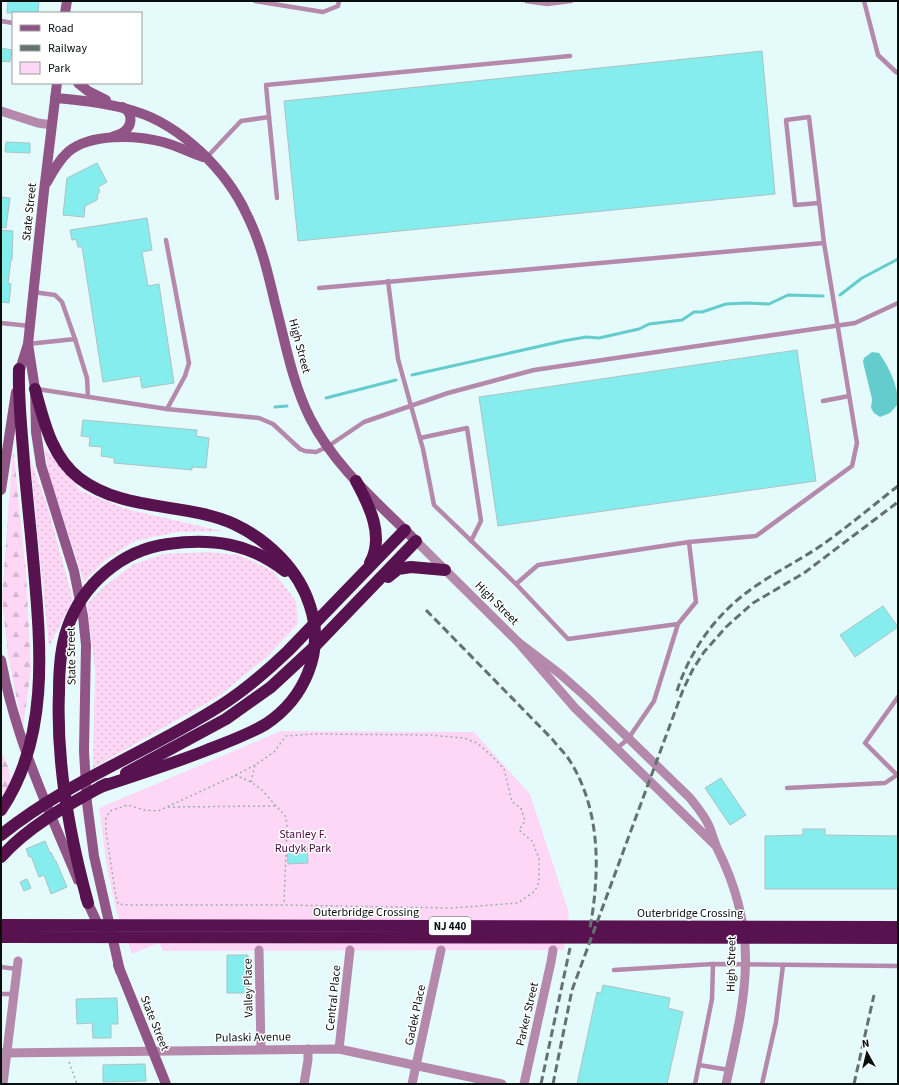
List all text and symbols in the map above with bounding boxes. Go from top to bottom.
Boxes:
legend [12,12,142,84]
text: Road [48,20,74,37]
text: Railway [48,40,87,57]
text: Park [48,60,70,77]
street label: State Street [18,182,41,242]
street label: High Street [284,317,315,375]
street label: High Street [471,578,522,629]
street label: State Street [62,627,81,685]
park label: Stanley F. Rudyk Park [275,826,331,857]
street label: Outerbridge Crossing [313,904,419,921]
street label: Outerbridge Crossing [637,905,743,922]
road number: NJ 440 [429,917,471,935]
street label: High Street [723,936,740,992]
street label: Valley Place [239,958,258,1018]
street label: Central Place [322,964,345,1032]
street label: Parker Street [512,981,543,1048]
street label: Gadek Place [401,983,430,1047]
street label: State Street [136,993,173,1053]
street label: Pulaski Avenue [215,1028,291,1047]
north arrow [847,1033,887,1073]
text: N [861,1036,870,1052]

